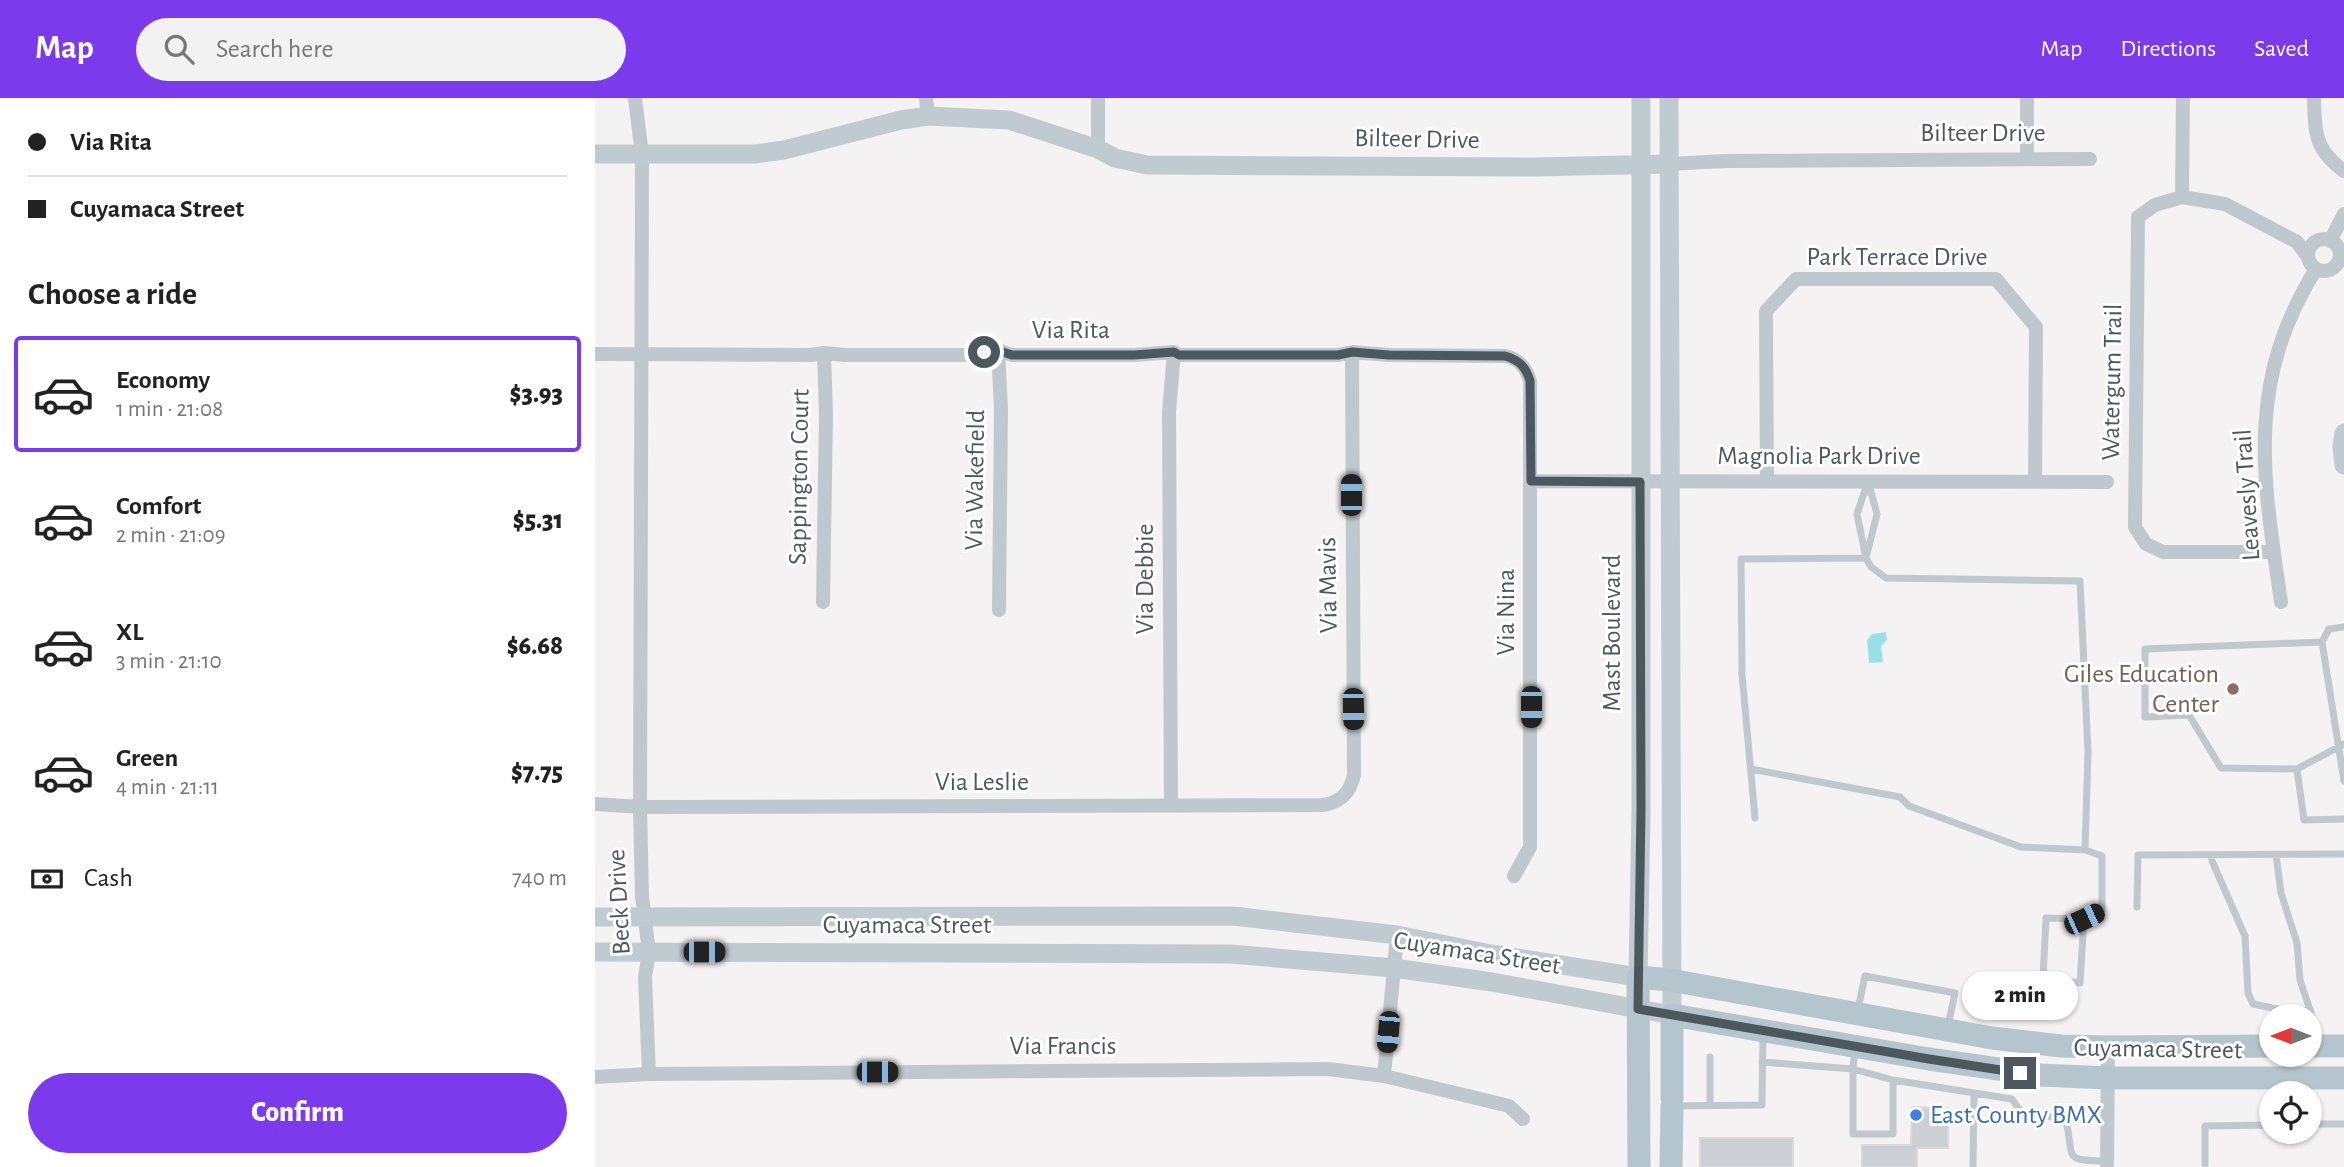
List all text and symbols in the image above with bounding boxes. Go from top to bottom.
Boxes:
search box [136,18,626,81]
icon: search [160,30,198,68]
text: Map [35,32,94,65]
text: Search here [216,36,334,62]
text: Map [2040,37,2082,61]
text: Directions [2120,37,2216,61]
text: Saved [2254,37,2309,61]
street label: Bilteer Drive [1920,120,2046,146]
street label: Bilteer Drive [1354,125,1480,153]
text: Via Rita [70,129,152,155]
text: Cuyamaca Street [70,196,244,222]
street label: Park Terrace Drive [1806,244,1988,270]
text: Choose a ride [28,278,197,310]
street label: Watergum Trail [2098,303,2126,461]
street label: Via Rita [1032,317,1110,343]
route start [968,336,1000,368]
icon: car [32,363,95,426]
text: Economy [116,367,210,393]
text: $3.93 [510,381,563,407]
street label: Sappington Court [784,389,814,565]
text: 1 min · 21:08 [116,398,223,421]
street label: Via Wakefield [961,409,989,551]
street label: Leavesly Trail [2229,428,2265,562]
street label: Magnolia Park Drive [1717,443,1921,469]
car [1341,474,1362,516]
icon: car [32,489,95,552]
text: Comfort [116,493,201,519]
text: $5.31 [513,507,563,533]
street label: Via Debbie [1132,523,1158,635]
text: 2 min · 21:09 [116,524,226,547]
street label: Via Mavis [1314,537,1342,633]
street label: Mast Boulevard [1599,555,1625,711]
street label: Via Nina [1493,569,1519,655]
icon: car [32,615,95,678]
text: XL [116,619,143,645]
text: $6.68 [507,633,563,659]
text: 3 min · 21:10 [116,650,222,673]
place label: Giles Education Center [2064,661,2220,717]
marker: Giles Education Center [2225,681,2241,697]
car [1521,686,1542,728]
car [1343,688,1364,730]
icon: car [32,741,95,804]
text: Green [116,745,178,771]
text: $7.75 [511,759,563,785]
street label: Via Leslie [935,769,1029,795]
text: 4 min · 21:11 [116,776,219,799]
street label: Beck Drive [603,848,635,956]
icon: cash [28,860,66,898]
text: Cash [84,865,133,891]
text: 740 m [512,867,567,890]
car [2061,901,2108,937]
street label: Cuyamaca Street [823,912,991,938]
street label: Cuyamaca Street [1392,927,1562,979]
car [684,942,726,963]
callout: 2 min [1962,972,2078,1020]
text: 2 min [1994,984,2046,1007]
north arrow [2259,1004,2322,1068]
map controls [2259,1004,2322,1144]
car [1376,1010,1401,1054]
street label: Via Francis [1010,1033,1116,1059]
street label: Cuyamaca Street [2073,1035,2243,1063]
route end [2004,1057,2036,1089]
car [857,1062,899,1083]
button: Confirm [28,1073,567,1153]
button: locate [2259,1081,2322,1144]
place label: East County BMX [1930,1102,2102,1128]
marker: East County BMX [1908,1107,1924,1123]

